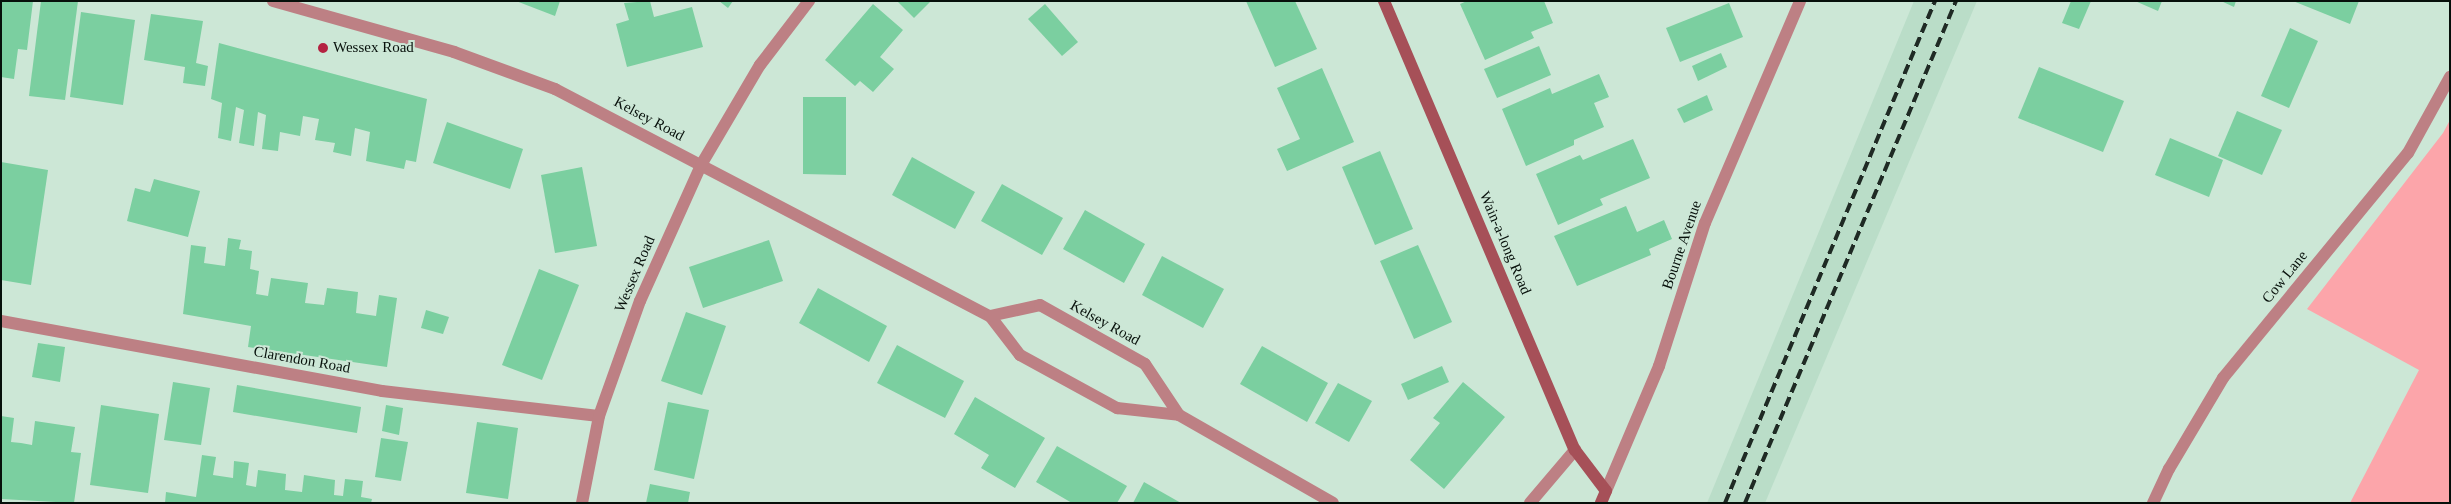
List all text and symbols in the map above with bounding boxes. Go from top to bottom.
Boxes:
place label: Wessex Road [333,39,414,57]
marker: Wessex Road [317,42,329,54]
street label: Kelsey Road [611,93,687,145]
street label: Wain-a-long Road [1475,189,1535,297]
street label: Bourne Avenue [1658,198,1706,292]
street label: Wessex Road [611,233,659,315]
street label: Cow Lane [2258,247,2312,307]
street label: Kelsey Road [1067,296,1143,350]
street label: Clarendon Road [252,343,352,377]

